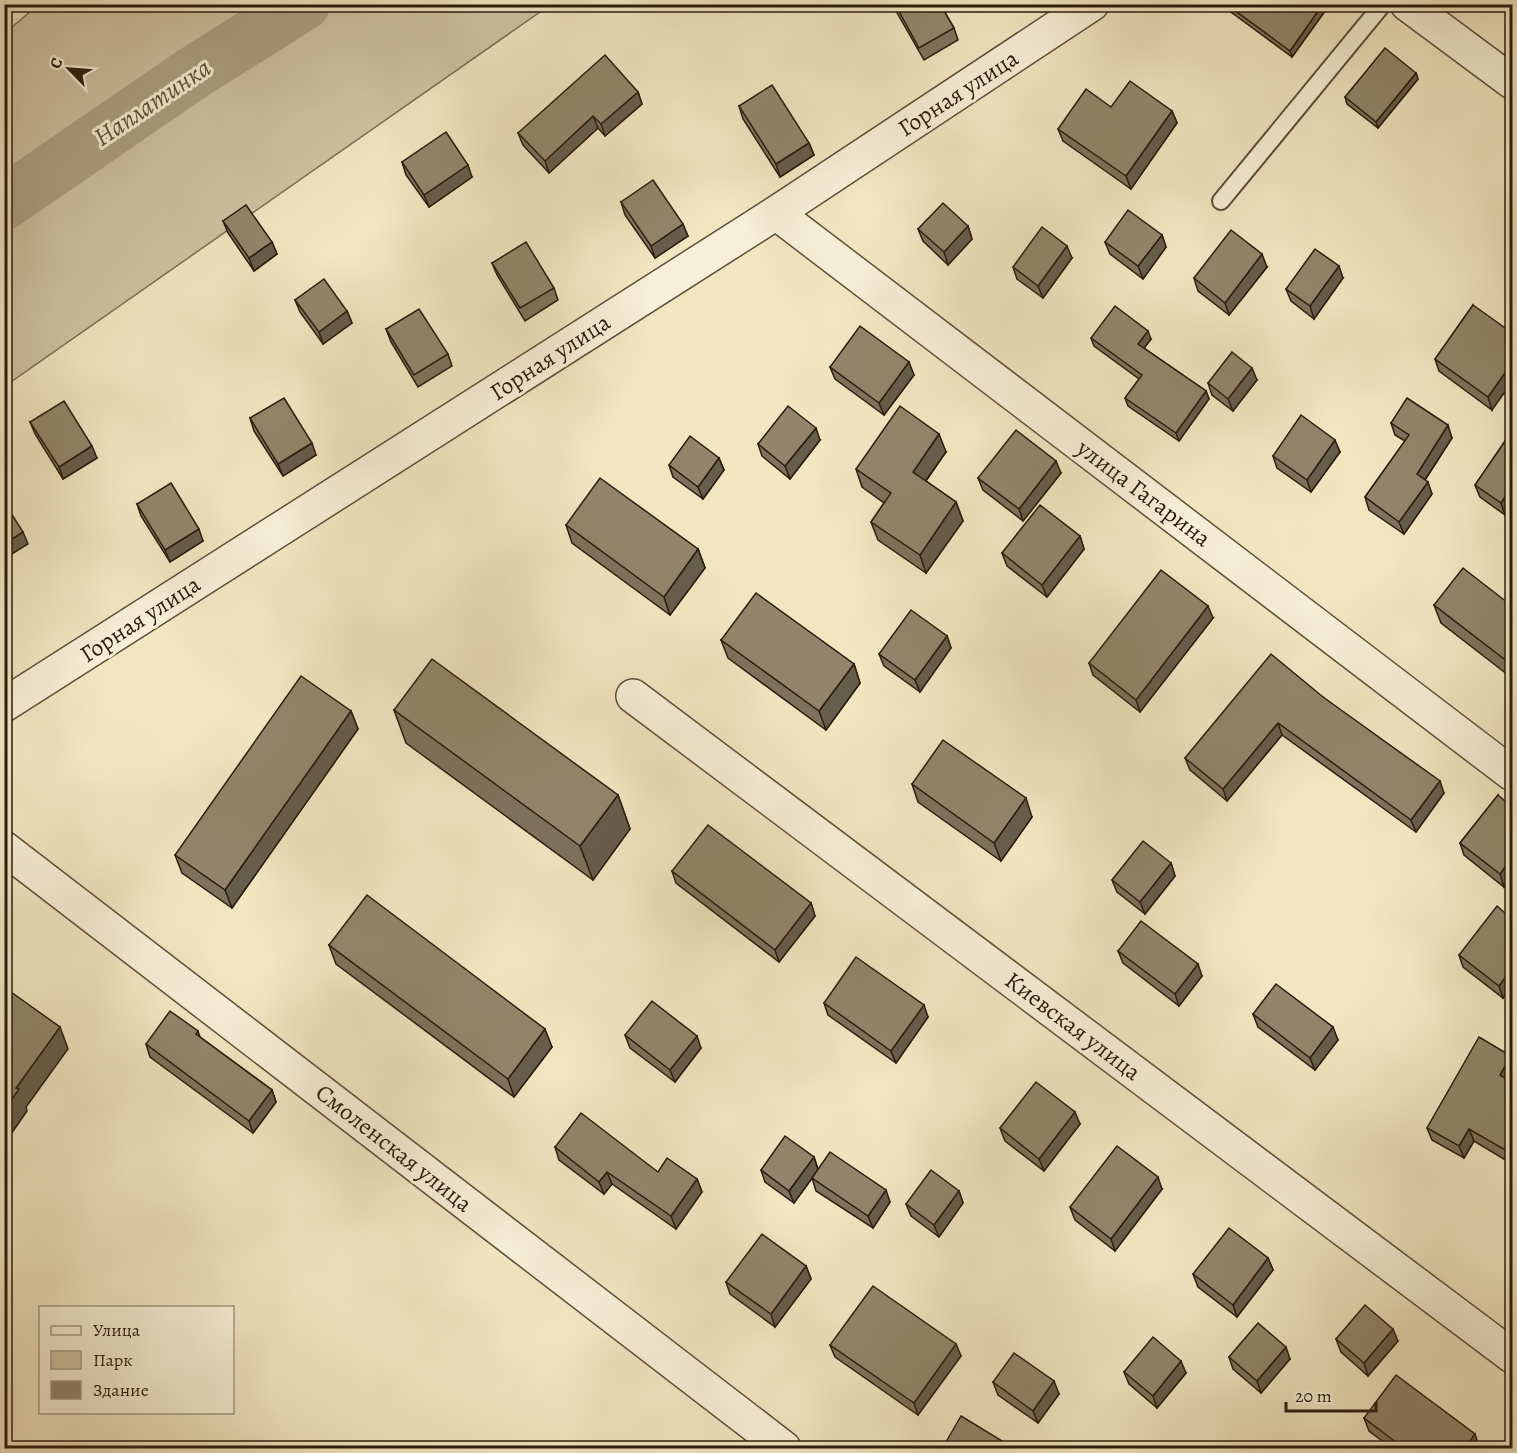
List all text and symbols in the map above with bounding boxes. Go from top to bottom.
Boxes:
north arrow [39,39,99,99]
street label: Горная улица [892,42,1024,144]
water label: Наплатинка [87,50,218,155]
text: С [44,54,68,72]
street label: Горная улица [484,306,616,408]
street label: улица Гагарина [1070,431,1218,554]
street label: Горная улица [74,568,206,670]
street label: Киевская улица [998,964,1148,1088]
street label: Смоленская улица [309,1077,479,1219]
legend [39,1306,234,1414]
text: Улица [93,1318,141,1342]
text: Парк [93,1348,133,1372]
scale bar [1286,1375,1376,1413]
text: Здание [93,1378,149,1402]
text: 20 m [1295,1384,1332,1408]

